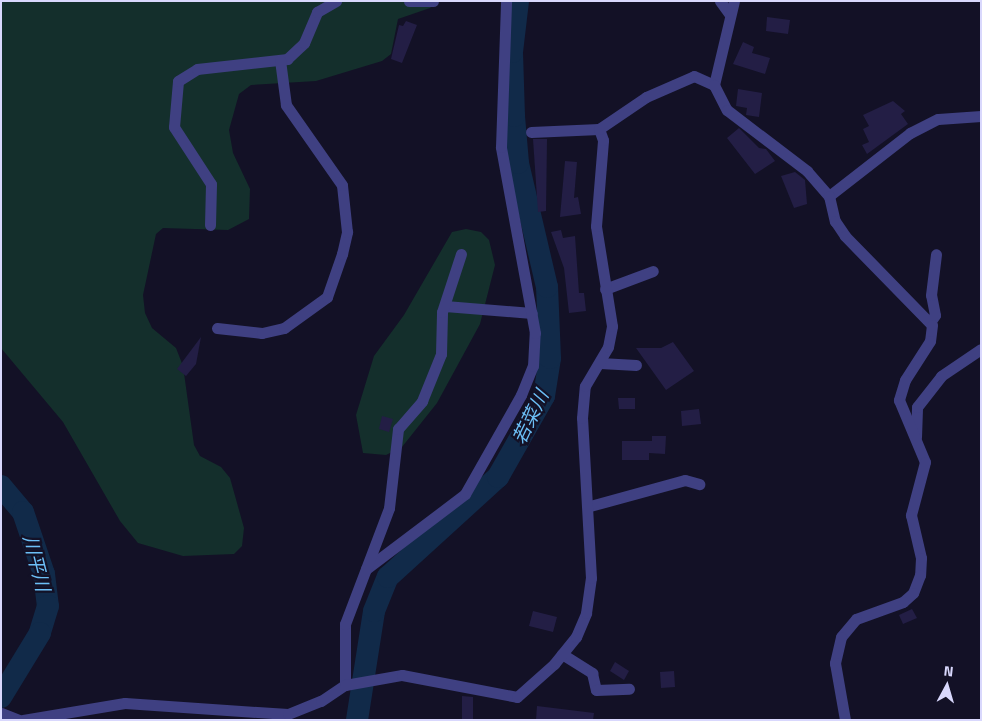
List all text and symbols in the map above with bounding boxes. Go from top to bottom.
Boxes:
water label: 若菜川 [507,386,553,448]
water label: 川平川 [19,533,55,593]
text: N [943,660,955,682]
north arrow [922,661,972,711]

